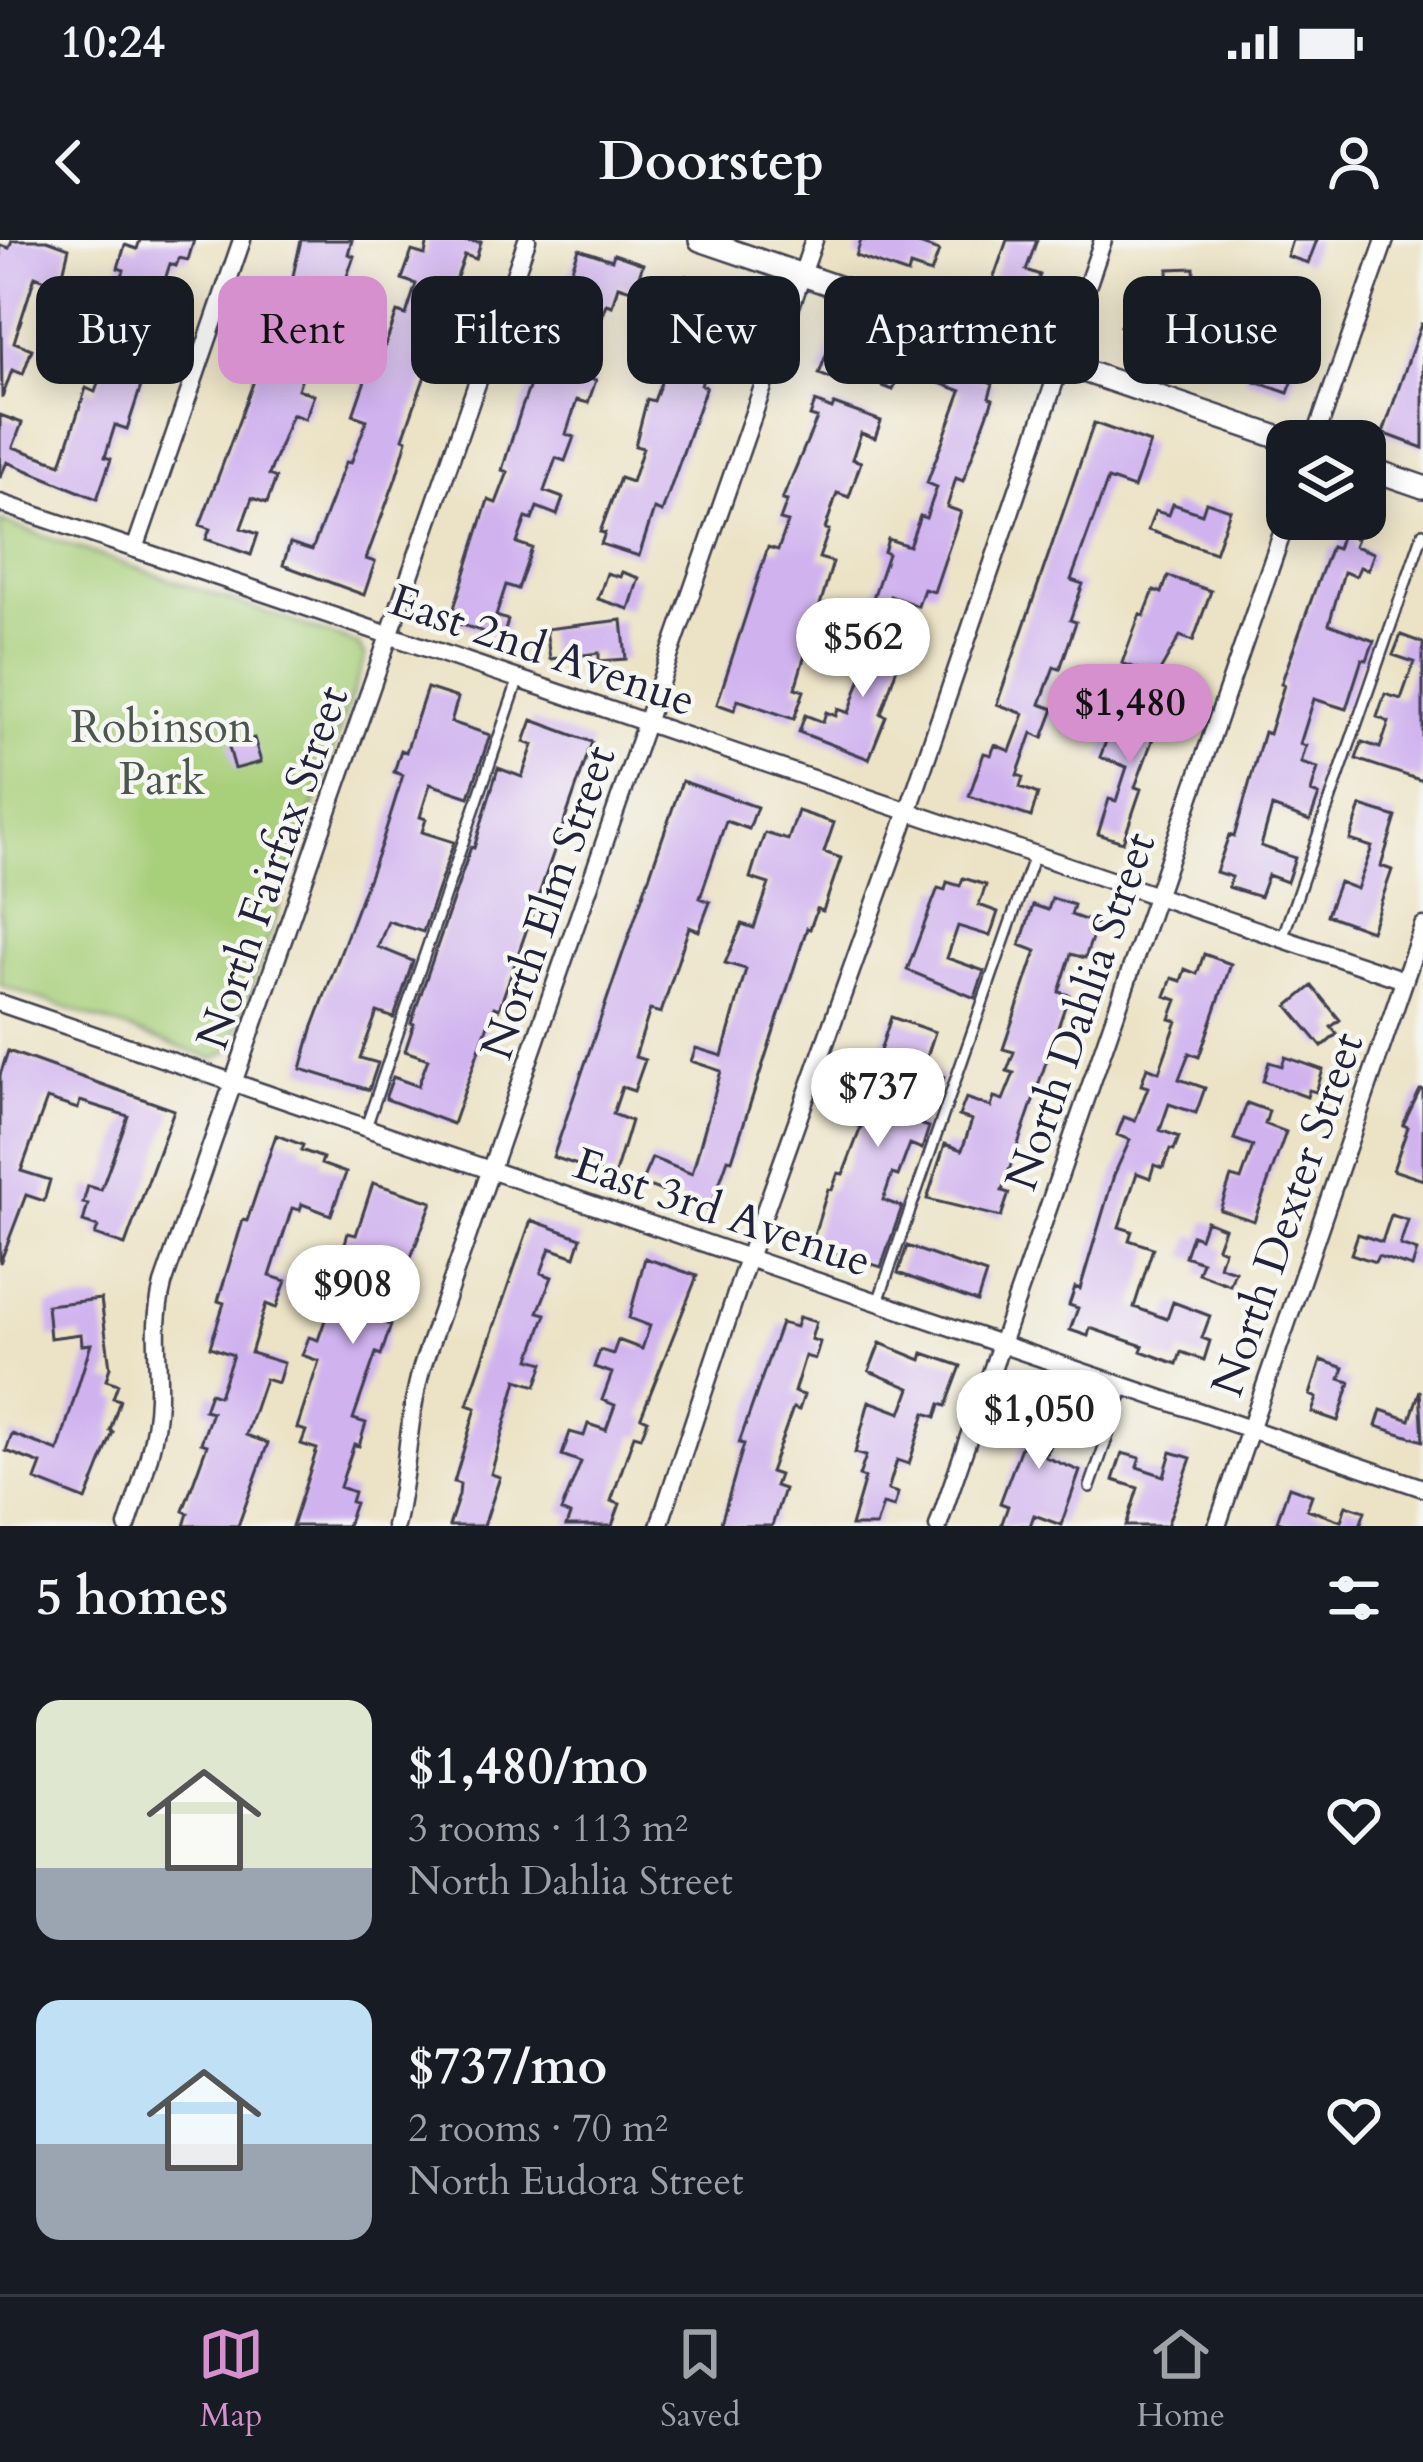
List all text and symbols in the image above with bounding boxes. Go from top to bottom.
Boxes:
text: 10:24 [60,12,165,73]
text: Doorstep [599,126,824,199]
icon: back [36,129,102,195]
icon: person [1321,129,1387,195]
chip: Buy [36,276,194,384]
chip: Rent [218,276,387,384]
chip: Filters [411,276,603,384]
chip: New [627,276,800,384]
chip: Apartment [824,276,1099,384]
chip: House [1123,276,1321,384]
map controls [1266,420,1386,540]
button: layers [1266,420,1386,540]
street label: East 2nd Avenue [382,570,703,731]
pin: $562 [792,598,934,700]
text: $562 [823,610,903,663]
pin: $1,480 [1032,664,1228,766]
text: $1,480 [1074,676,1186,729]
street label: North Fairfax Street [182,678,363,1057]
park label: Robinson Park [71,697,254,810]
street label: North Elm Street [466,738,631,1067]
street label: North Dahlia Street [991,824,1170,1199]
street label: North Dexter Street [1197,1024,1378,1404]
pin: $737 [807,1048,949,1150]
text: $737 [838,1060,918,1113]
street label: East 3rd Avenue [566,1133,879,1292]
pin: $908 [282,1245,424,1347]
text: $908 [313,1257,393,1310]
pin: $1,050 [941,1370,1137,1472]
text: $1,050 [983,1382,1095,1435]
text: 5 homes [36,1563,228,1633]
icon: filters [1321,1565,1387,1631]
text: $1,480/mo [408,1732,648,1802]
icon: home [132,1748,276,1892]
icon: heart [1321,1787,1387,1853]
text: 3 rooms · 113 m² [408,1802,688,1855]
text: North Dahlia Street [408,1855,733,1908]
text: $737/mo [408,2032,607,2102]
icon: home [132,2048,276,2192]
icon: heart [1321,2087,1387,2153]
text: 2 rooms · 70 m² [408,2102,668,2155]
text: North Eudora Street [408,2155,743,2208]
tab: Map [198,2321,264,2438]
tab: Saved [660,2321,740,2438]
tab: Home [1137,2321,1225,2438]

